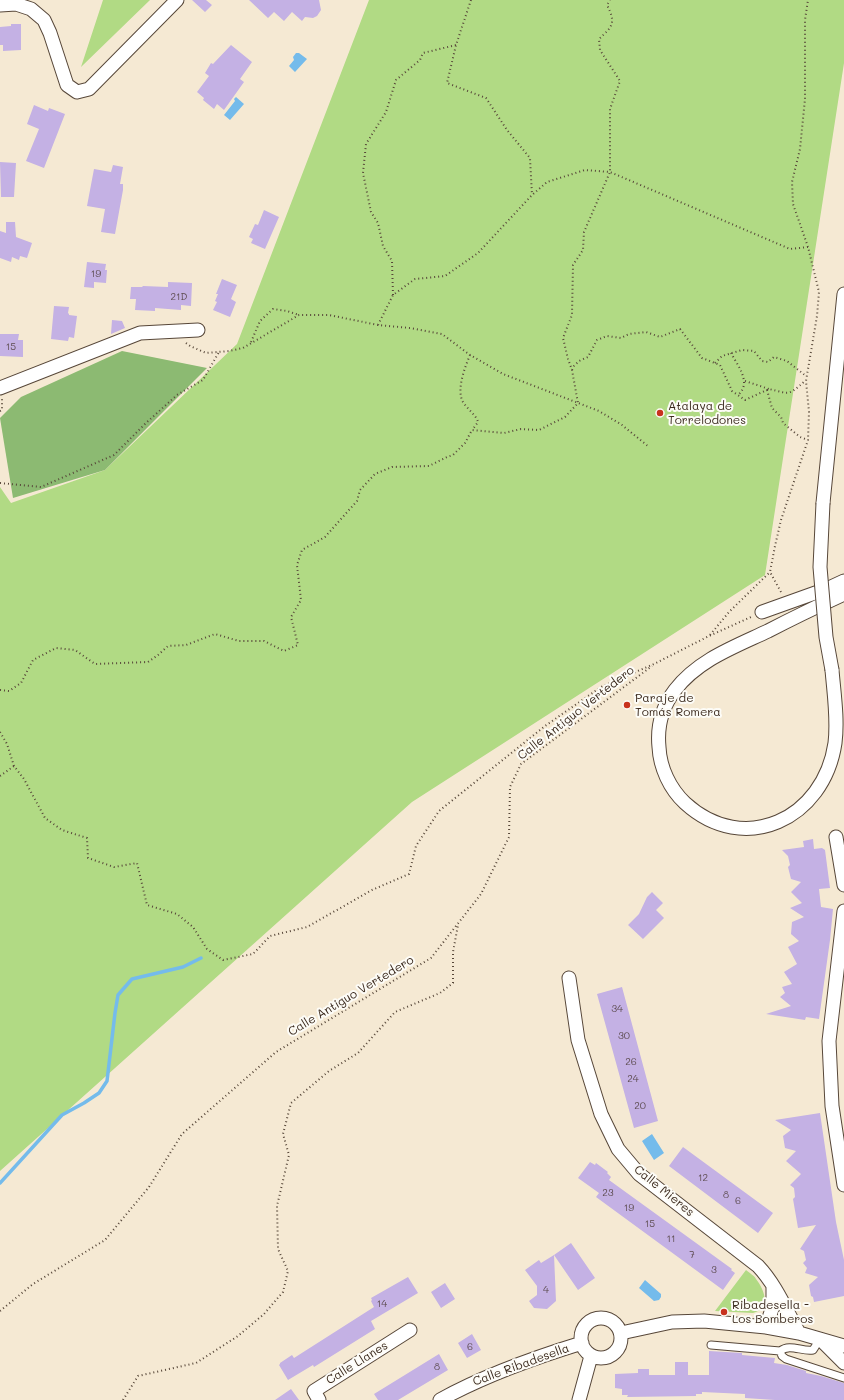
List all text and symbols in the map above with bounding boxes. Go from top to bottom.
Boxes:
house number: 19 [91,268,101,280]
house number: 21D [171,291,187,303]
house number: 15 [6,341,16,353]
place label: Atalaya de Torrelodones [668,399,746,427]
marker: Atalaya de Torrelodones [655,408,665,418]
street label: Calle Antiguo Vertedero [515,663,637,763]
place label: Paraje de Tomás Romera [635,691,721,719]
marker: Paraje de Tomás Romera [622,700,632,710]
street label: Calle Antiguo Vertedero [286,953,416,1039]
house number: 34 [611,1003,623,1015]
house number: 30 [618,1030,630,1042]
house number: 26 [625,1056,637,1068]
house number: 24 [627,1073,639,1085]
house number: 20 [634,1100,646,1112]
street label: Calle Mieres [631,1162,697,1220]
house number: 12 [698,1172,708,1184]
house number: 23 [602,1187,614,1199]
house number: 8 [723,1189,729,1201]
house number: 6 [735,1195,741,1207]
house number: 19 [624,1202,634,1214]
house number: 15 [645,1218,655,1230]
house number: 11 [667,1233,675,1245]
house number: 7 [689,1249,695,1261]
house number: 3 [711,1264,717,1276]
house number: 4 [543,1284,549,1296]
house number: 14 [377,1298,387,1310]
place label: Ribadesella - Los Bomberos [732,1298,813,1326]
marker: Ribadesella - Los Bomberos [719,1307,729,1317]
street label: Calle Llanes [323,1338,391,1388]
house number: 6 [467,1341,473,1353]
street label: Calle Ribadesella [471,1341,571,1389]
house number: 8 [434,1361,440,1373]

